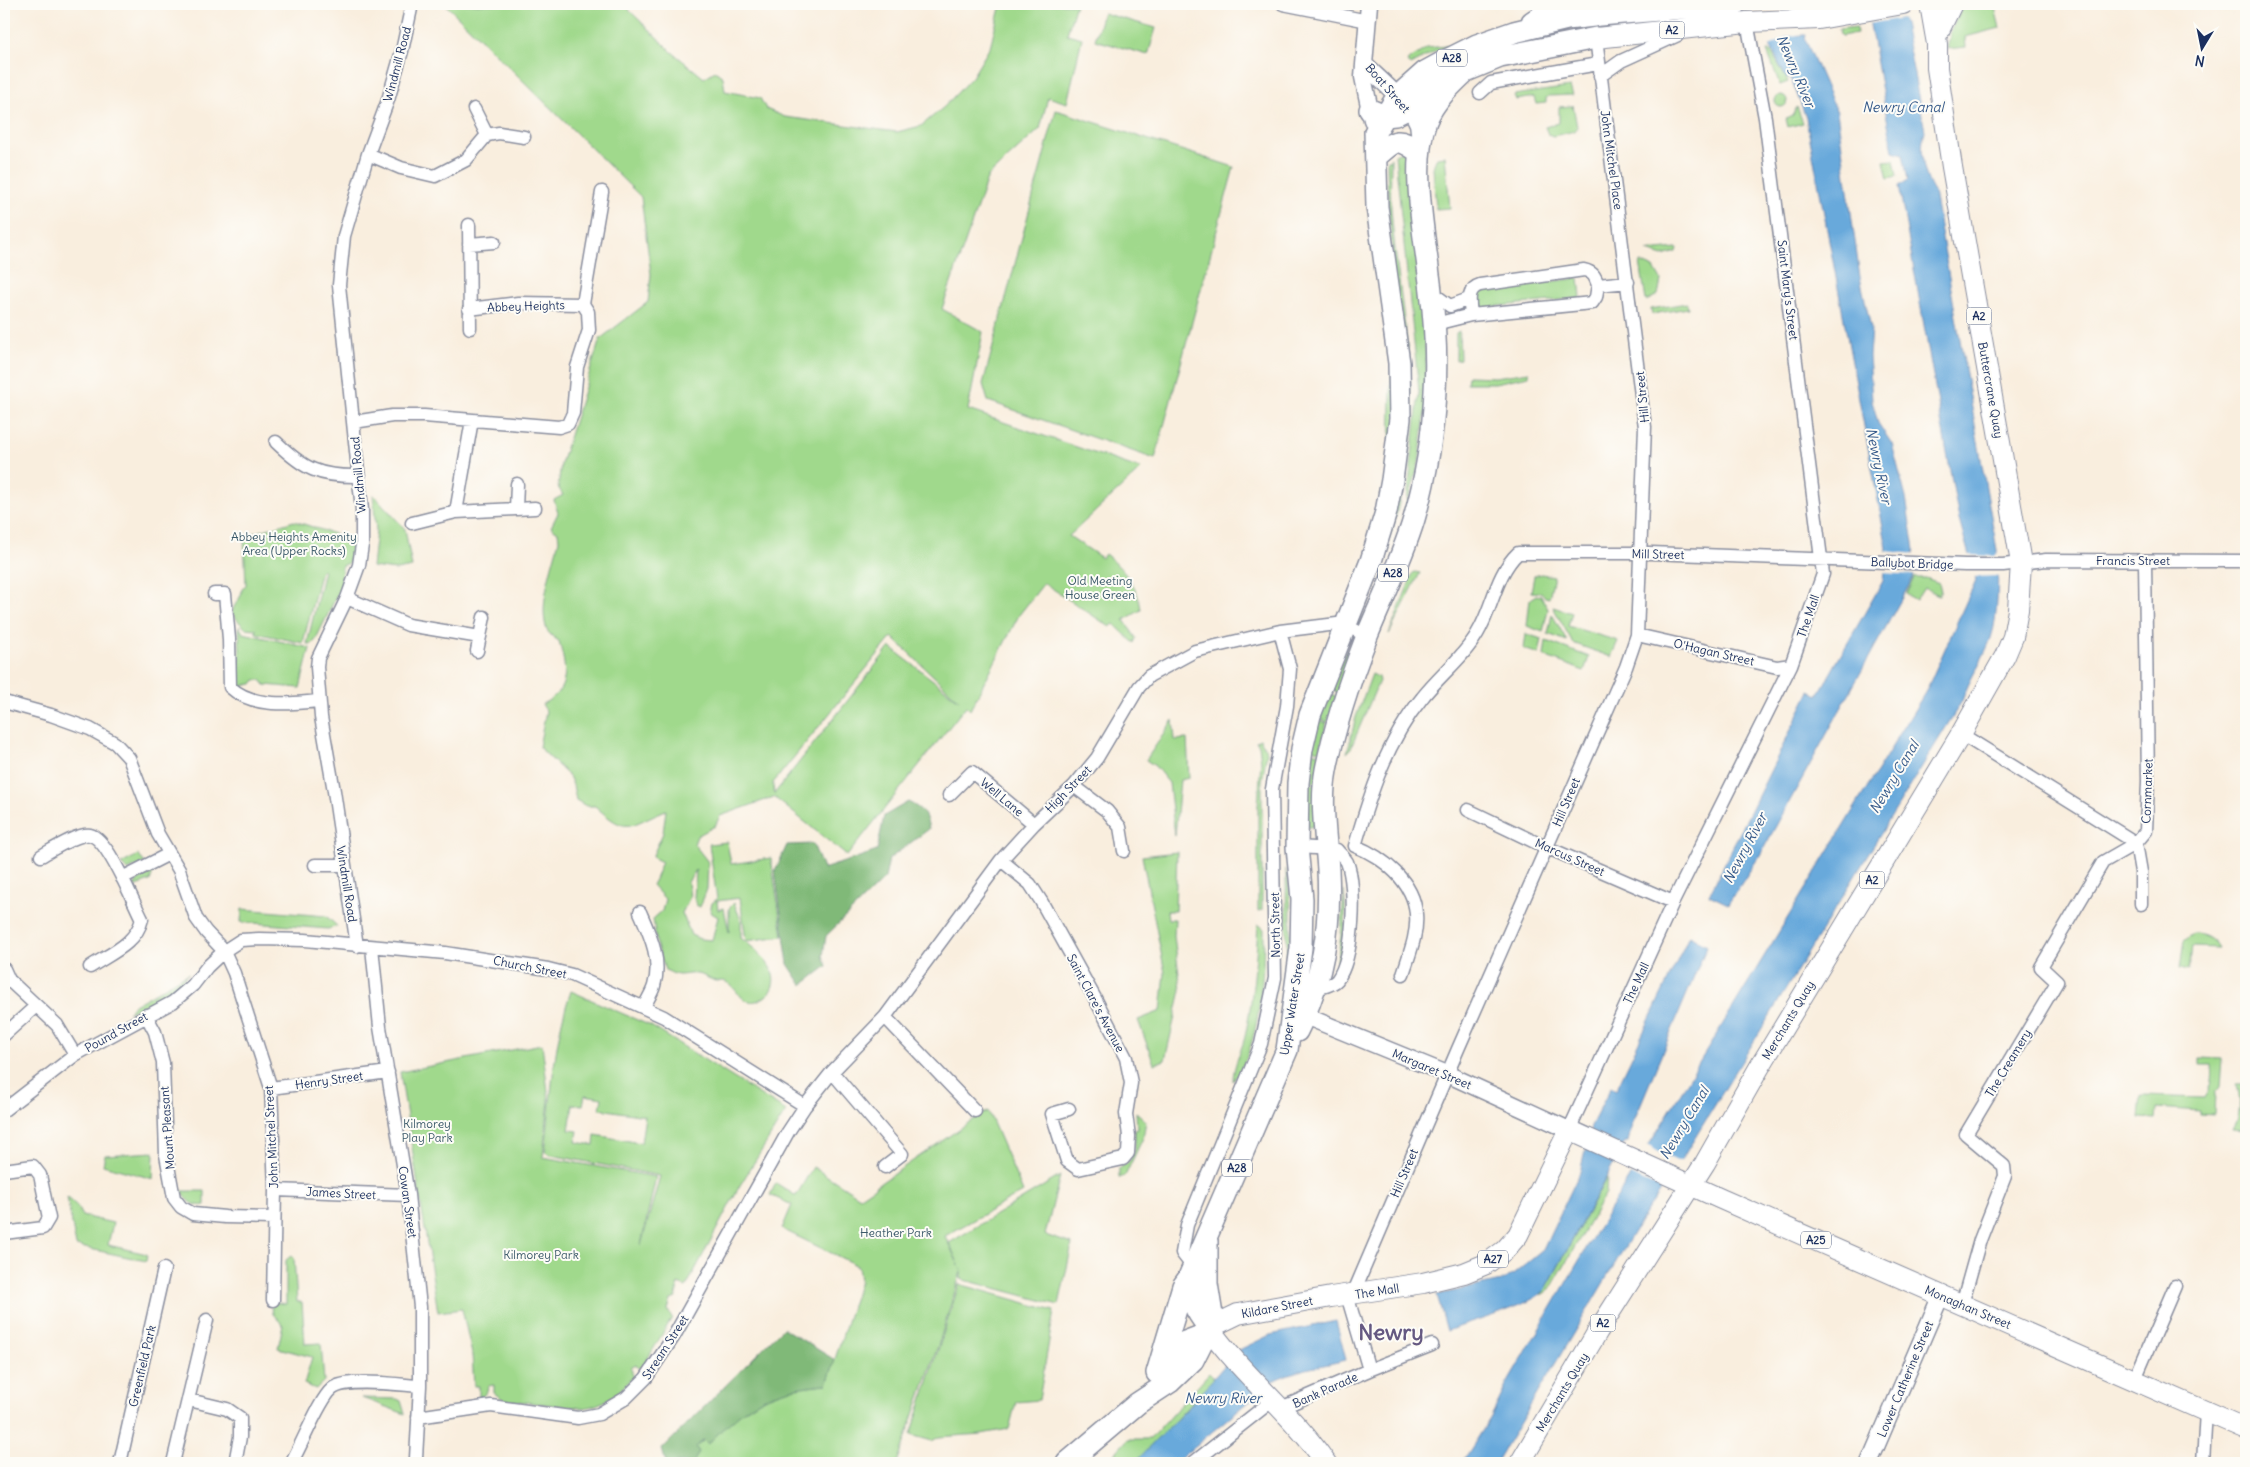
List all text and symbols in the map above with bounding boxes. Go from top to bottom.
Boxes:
road number: A2 [1660,22,1684,38]
north arrow [2178,22,2228,72]
street label: Windmill Road [380,25,414,103]
water label: Newry River [1773,32,1820,112]
road number: A28 [1437,49,1467,66]
text: N [2193,51,2206,71]
street label: Boat Street [1363,60,1413,116]
water label: Newry Canal [1862,98,1946,116]
street label: John Mitchel Place [1598,109,1626,211]
street label: Saint Mary's Street [1774,239,1802,341]
street label: Abbey Heights [487,297,565,315]
road number: A2 [1966,308,1992,324]
street label: Buttercrane Quay [1975,341,2007,439]
street label: Hill Street [1632,371,1652,423]
water label: Newry River [1862,426,1896,508]
street label: Windmill Road [347,436,369,514]
park label: Abbey Heights Amenity Area (Upper Rocks) [231,529,357,558]
street label: Mill Street [1632,546,1684,562]
street label: Francis Street [2096,553,2170,568]
street label: Ballybot Bridge [1870,554,1954,572]
road number: A28 [1378,564,1408,582]
park label: Old Meeting House Green [1065,573,1135,602]
street label: The Mall [1794,593,1822,639]
street label: O'Hagan Street [1672,635,1756,669]
water label: Newry Canal [1865,736,1924,817]
street label: Cornmarket [2138,758,2156,824]
street label: High Street [1042,762,1094,816]
street label: Well Lane [977,775,1027,819]
street label: Hill Street [1549,775,1583,829]
water label: Newry River [1719,808,1772,886]
street label: Marcus Street [1533,835,1607,879]
street label: Windmill Road [334,845,360,923]
road number: A2 [1860,872,1884,888]
street label: North Street [1267,892,1283,958]
street label: Saint Clare's Avenue [1064,951,1128,1055]
street label: Upper Water Street [1276,952,1308,1056]
street label: Church Street [492,953,568,981]
street label: The Mall [1620,960,1652,1006]
street label: Merchants Quay [1758,978,1818,1062]
street label: Pound Street [82,1009,150,1055]
street label: The Creamery [1982,1026,2034,1100]
street label: Margaret Street [1390,1046,1474,1092]
street label: Henry Street [294,1068,364,1092]
water label: Newry Canal [1655,1082,1714,1163]
street label: John Mitchel Street [261,1085,281,1189]
street label: Mount Pleasant [157,1086,177,1170]
park label: Kilmorey Play Park [401,1116,453,1145]
street label: Hill Street [1387,1146,1421,1200]
road number: A28 [1222,1160,1252,1176]
street label: Cowan Street [396,1165,420,1239]
street label: James Street [306,1184,376,1202]
park label: Heather Park [860,1225,932,1240]
road number: A25 [1801,1232,1831,1248]
park label: Kilmorey Park [503,1247,579,1262]
road number: A27 [1478,1250,1508,1268]
street label: The Mall [1354,1280,1400,1302]
street label: Monaghan Street [1923,1282,2013,1332]
street label: Kildare Street [1240,1293,1314,1321]
street label: Stream Street [639,1312,691,1382]
road number: A2 [1590,1315,1616,1332]
district label: Newry [1358,1318,1424,1346]
street label: Lower Catherine Street [1874,1319,1936,1439]
street label: Greenfield Park [125,1324,159,1408]
street label: Merchants Quay [1532,1350,1592,1434]
street label: Bank Parade [1290,1369,1360,1411]
water label: Newry River [1184,1389,1264,1407]

